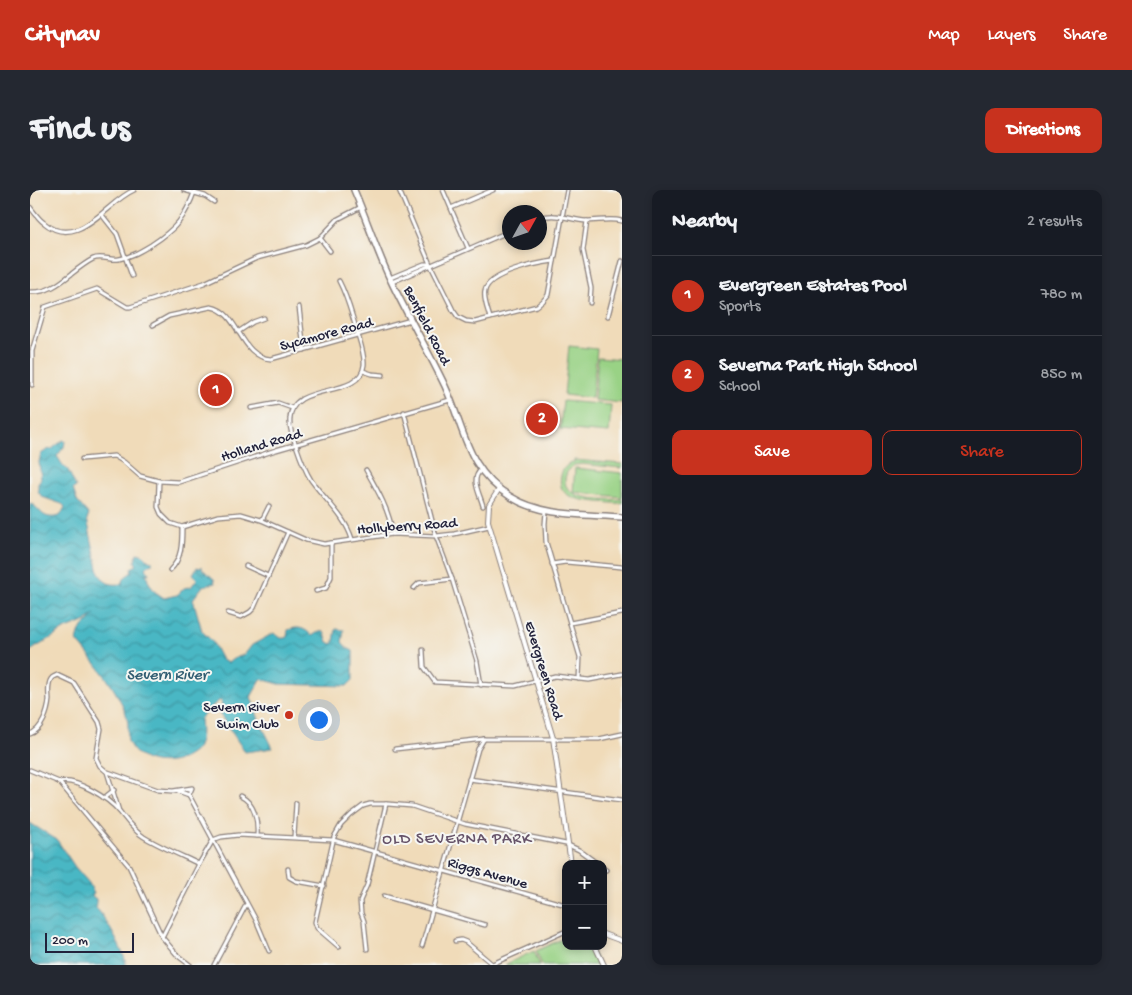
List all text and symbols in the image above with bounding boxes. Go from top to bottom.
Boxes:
text: Citynav [25,21,100,50]
text: Map [928,25,960,46]
text: Layers [988,25,1035,46]
text: Share [1063,25,1107,46]
button: Directions [985,108,1102,153]
text: Find us [30,110,130,151]
north arrow [502,205,547,250]
text: Nearby [672,210,737,235]
text: 2 results [1027,213,1082,232]
text: Evergreen Estates Pool [719,275,907,298]
street label: Benfield Road [398,282,454,370]
text: 1 [685,286,691,305]
text: 780 m [1041,286,1082,305]
text: Sports [719,298,761,317]
street label: Sycamore Road [278,314,376,356]
text: Severna Park High School [719,355,917,378]
text: 2 [684,366,692,385]
text: 850 m [1041,366,1082,385]
pin: 1 [200,371,232,409]
text: School [719,378,761,397]
pin: 2 [526,400,558,438]
street label: Holland Road [219,425,305,467]
button: Save [672,430,872,475]
button: Share [882,430,1082,475]
street label: Hollyberry Road [356,514,459,539]
street label: Evergreen Road [520,619,567,723]
water label: Severn River [127,667,211,686]
place label: Severn River Swim Club [203,699,281,734]
your location [306,707,332,733]
marker: Severn River Swim Club [283,709,295,721]
district label: OLD SEVERNA PARK [382,831,533,850]
street label: Riggs Avenue [445,854,530,894]
map controls [562,860,607,950]
button: + [562,860,607,905]
button: − [562,905,607,950]
scale bar [45,930,134,953]
text: 200 m [52,933,88,950]

